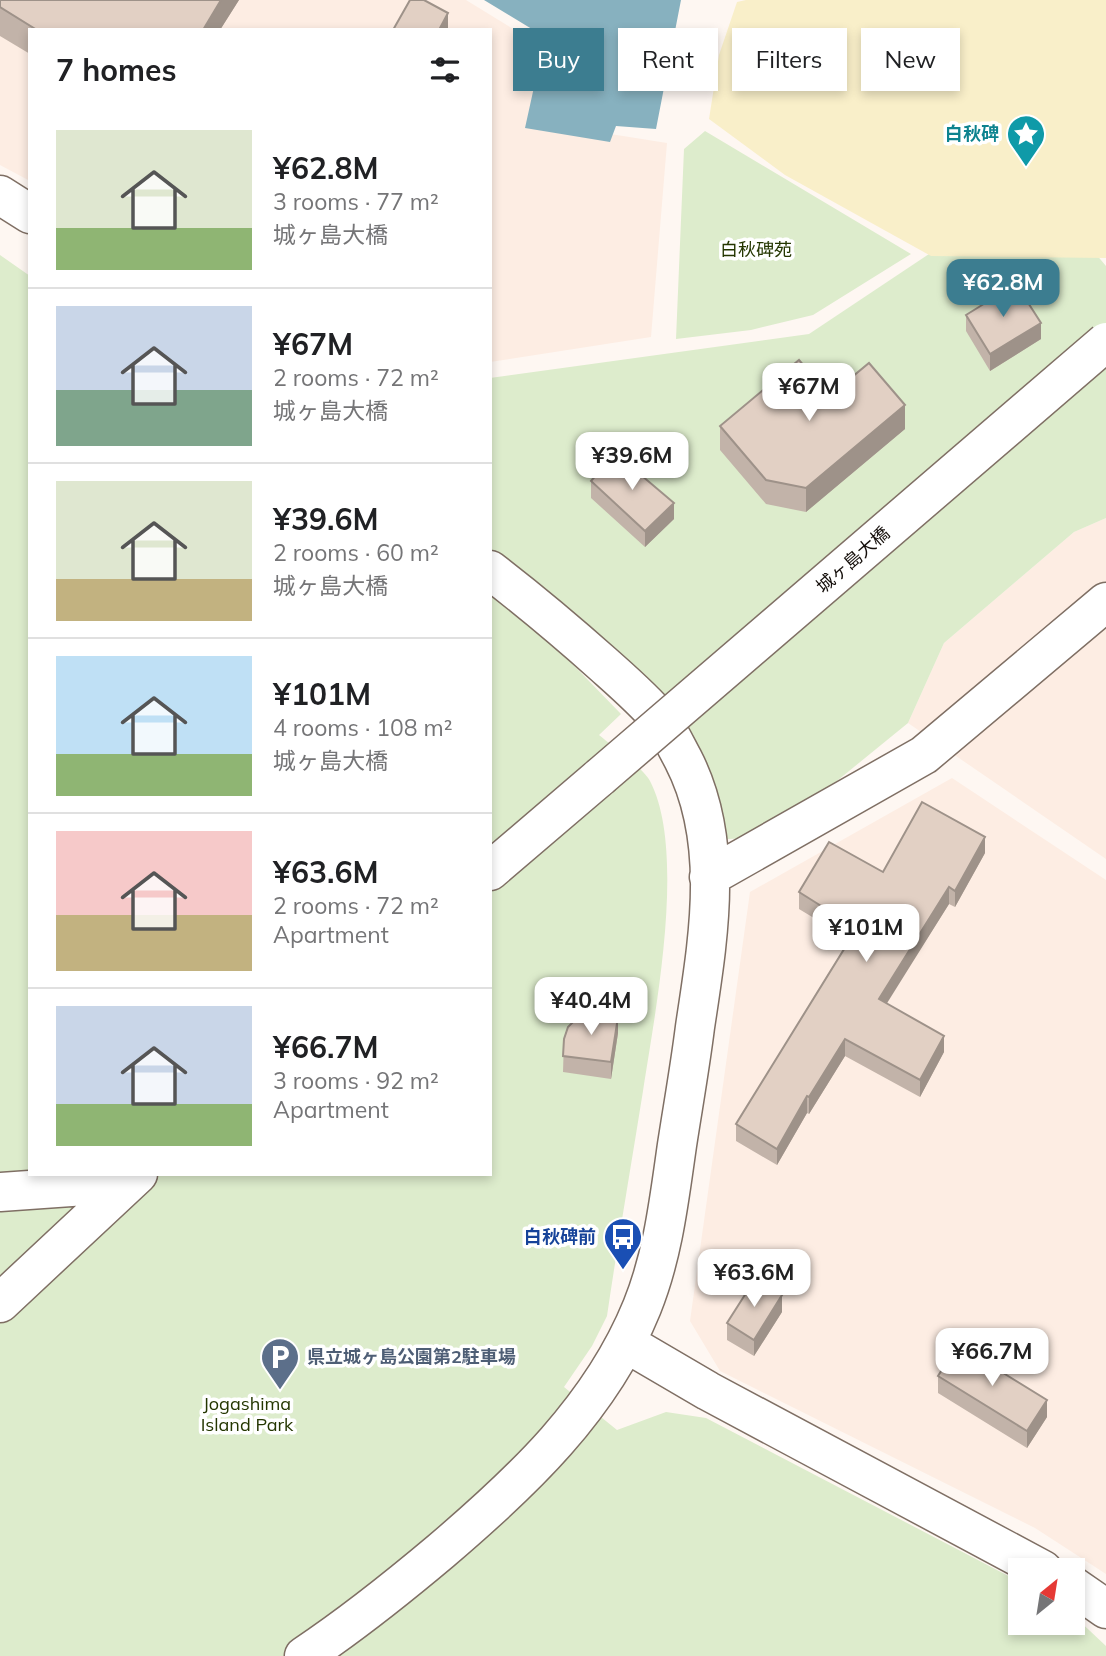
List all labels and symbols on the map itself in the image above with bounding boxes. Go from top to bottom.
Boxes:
place icon: 白秋碑 [1005,113,1047,168]
place label: 白秋碑 [945,122,999,145]
park label: 白秋碑苑 [720,238,792,261]
pin: ¥62.8M [946,260,1060,319]
pin: ¥67M [768,364,850,423]
pin: ¥39.6M [575,433,689,492]
street label: 城ヶ島大橋 [811,521,894,598]
pin: ¥101M [817,904,915,964]
pin: ¥40.4M [534,978,648,1037]
bus stop icon: 白秋碑前 [602,1216,644,1271]
place label: 白秋碑前 [524,1225,596,1248]
pin: ¥63.6M [697,1250,811,1309]
pin: ¥66.7M [935,1328,1049,1388]
parking icon: 県立城ヶ島公園第2駐車場 [259,1336,301,1391]
place label: 県立城ヶ島公園第2駐車場 [307,1345,516,1368]
park label: Jogashima Island Park [201,1392,294,1436]
north arrow [1008,1558,1085,1634]

